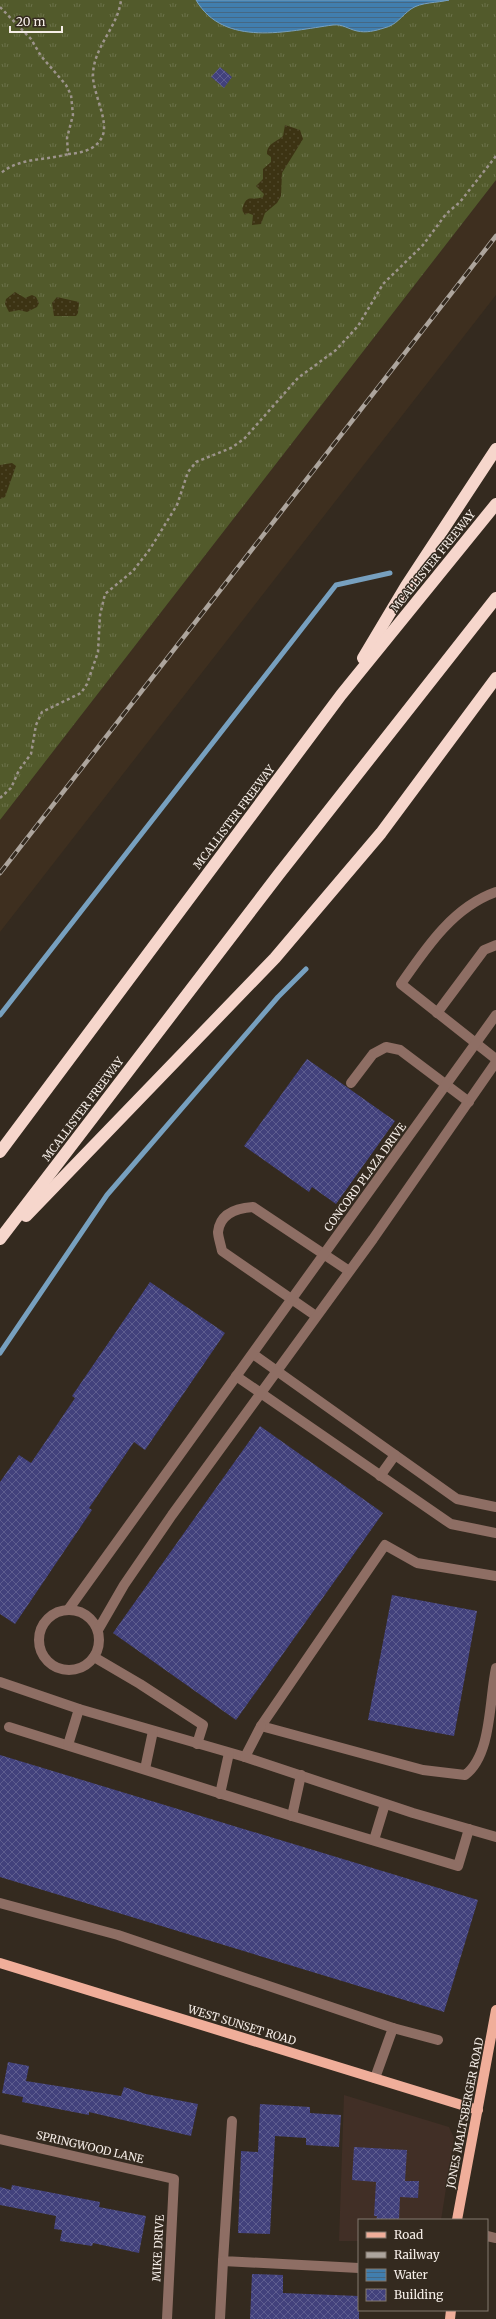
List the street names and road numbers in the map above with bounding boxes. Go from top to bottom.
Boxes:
street label: MCALLISTER FREEWAY [388,507,479,615]
street label: MCALLISTER FREEWAY [190,761,278,872]
street label: MCALLISTER FREEWAY [39,1053,127,1164]
street label: CONCORD PLAZA DRIVE [321,1120,409,1234]
street label: WEST SUNSET ROAD [185,2002,298,2048]
street label: JONES MALTSBERGER ROAD [443,2036,487,2191]
street label: SPRINGWOOD LANE [35,2128,145,2166]
street label: MIKE DRIVE [149,2214,167,2282]

